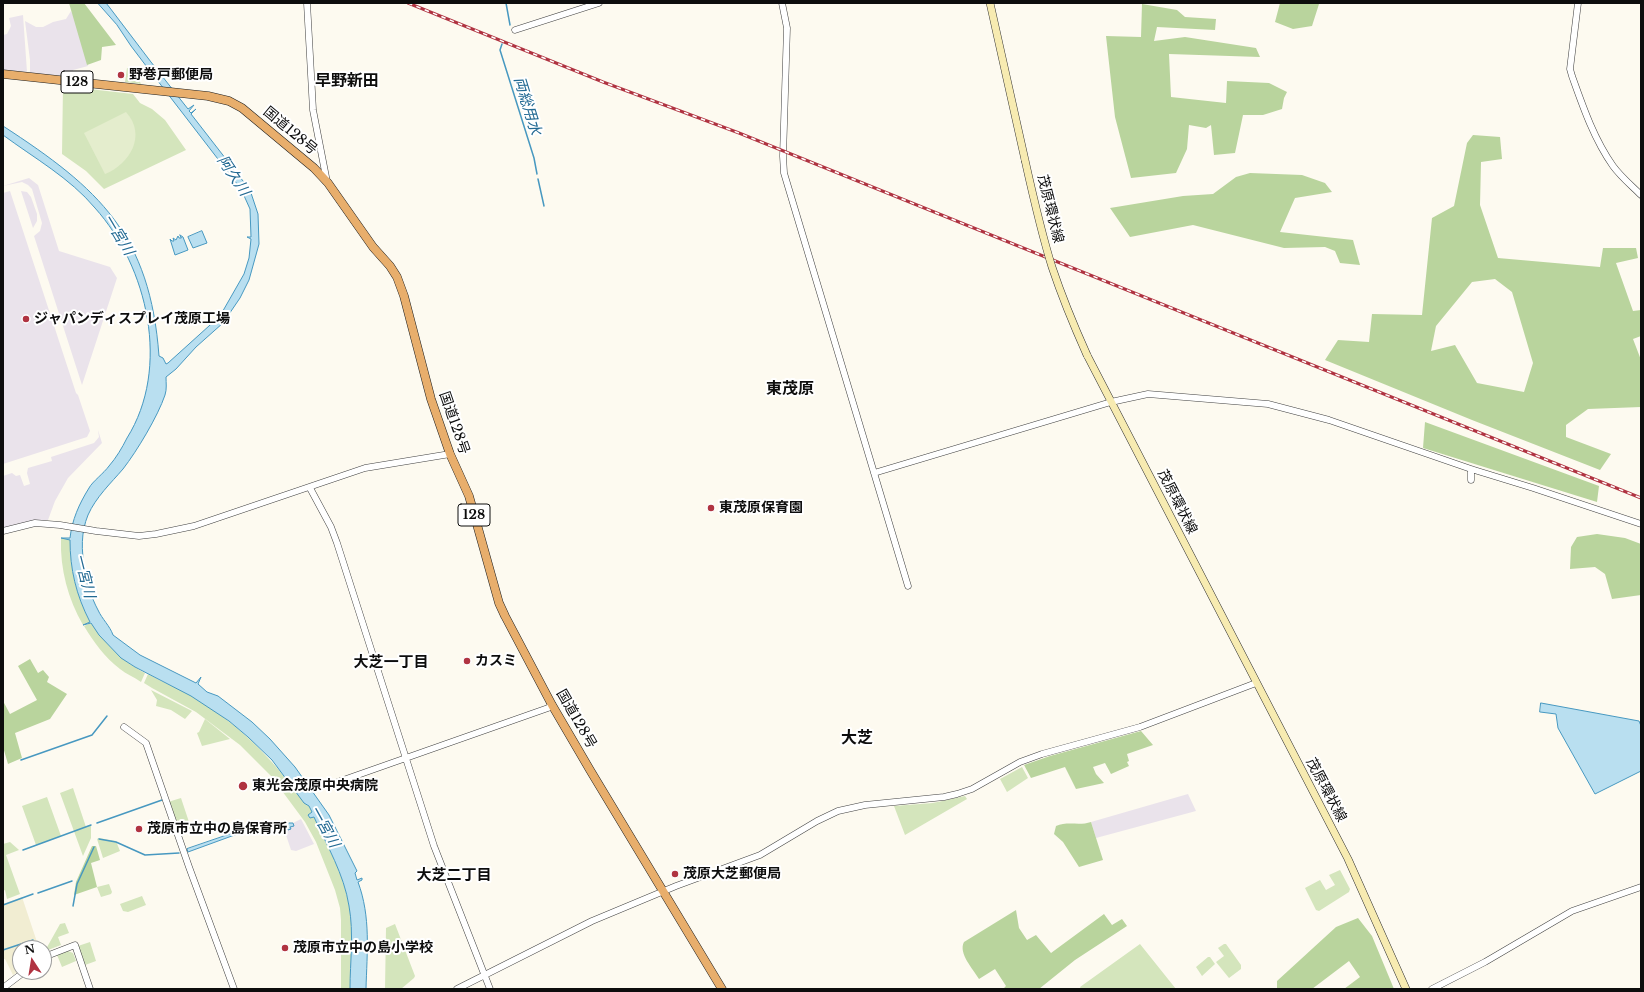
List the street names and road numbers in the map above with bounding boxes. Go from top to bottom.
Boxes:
road number: 128 [61,71,93,93]
street label: 国道128号 [260,104,320,158]
street label: 茂原環状線 [1033,173,1067,245]
street label: 国道128号 [435,389,473,457]
street label: 茂原環状線 [1154,467,1200,537]
road number: 128 [458,504,490,526]
street label: 国道128号 [552,687,600,751]
street label: 茂原環状線 [1302,755,1350,825]

